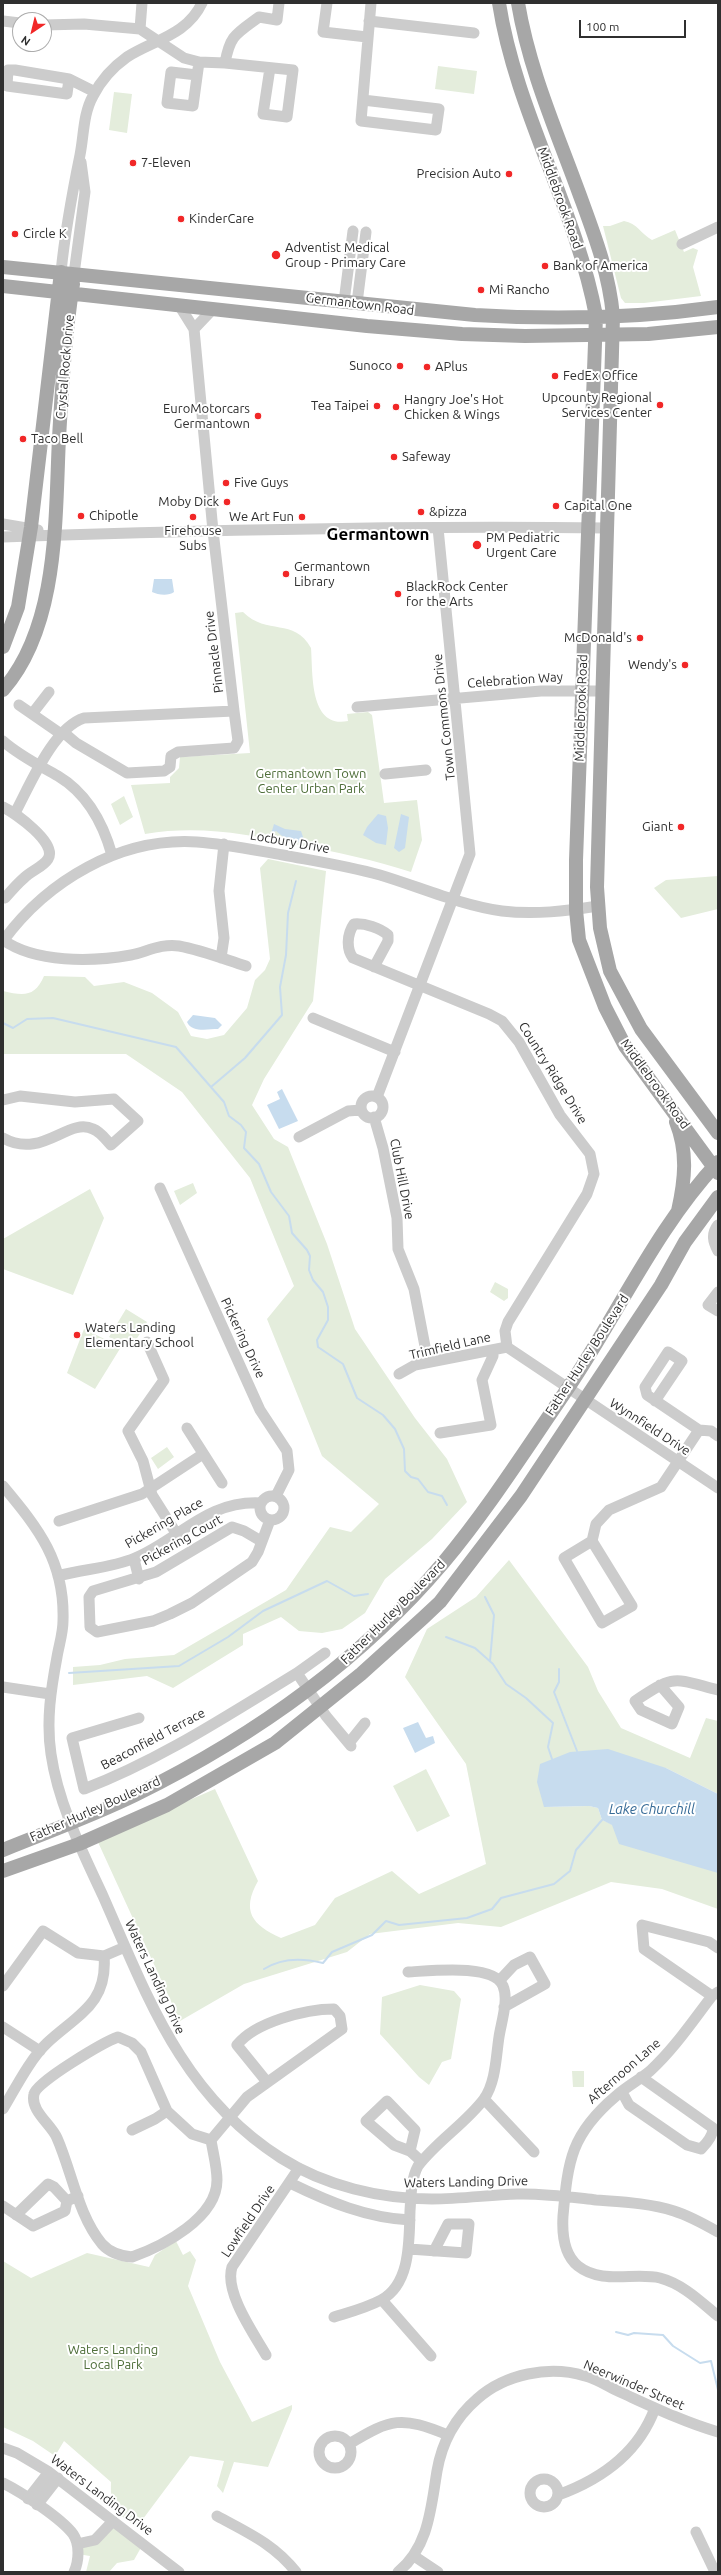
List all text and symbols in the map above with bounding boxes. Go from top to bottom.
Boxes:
north arrow [12,12,52,52]
scale bar [581,12,688,38]
text: 100 m [586,20,619,33]
text: N [19,34,32,48]
street label: Middlebrook Road [534,145,586,251]
place label: 7-Eleven [141,155,191,171]
marker: 7-Eleven [128,158,138,168]
place label: Precision Auto [417,166,501,182]
marker: Precision Auto [504,169,514,179]
place label: KinderCare [189,211,254,227]
marker: KinderCare [176,214,186,224]
place label: Circle K [23,226,67,242]
marker: Circle K [10,229,20,239]
place label: Adventist Medical Group - Primary Care [285,240,406,271]
marker: Adventist Medical Group - Primary Care [270,249,282,261]
place label: Bank of America [553,258,648,274]
marker: Bank of America [540,261,550,271]
place label: Mi Rancho [489,282,550,298]
marker: Mi Rancho [476,285,486,295]
street label: Germantown Road [305,290,415,318]
street label: Crystal Rock Drive [53,314,77,420]
place label: Sunoco [349,358,392,374]
place label: APlus [435,359,468,375]
marker: Sunoco [395,361,405,371]
marker: APlus [422,362,432,372]
place label: FedEx Office [563,368,638,384]
marker: FedEx Office [550,371,560,381]
place label: Upcounty Regional Services Center [542,390,652,421]
place label: Hangry Joe's Hot Chicken & Wings [404,392,504,423]
place label: Tea Taipei [311,398,369,414]
marker: Upcounty Regional Services Center [655,400,665,410]
place label: EuroMotorcars Germantown [163,401,250,432]
marker: Tea Taipei [372,401,382,411]
marker: Hangry Joe's Hot Chicken & Wings [391,402,401,412]
marker: EuroMotorcars Germantown [253,411,263,421]
place label: Taco Bell [31,431,83,447]
marker: Taco Bell [18,434,28,444]
place label: Safeway [402,449,451,465]
marker: Safeway [389,452,399,462]
place label: Five Guys [234,475,288,491]
marker: Five Guys [221,478,231,488]
place label: Moby Dick [158,494,219,510]
marker: Moby Dick [222,497,232,507]
place label: Capital One [564,498,632,514]
marker: Capital One [551,501,561,511]
place label: &pizza [429,504,467,520]
marker: &pizza [416,507,426,517]
place label: Chipotle [89,508,138,524]
place label: We Art Fun [229,509,294,525]
marker: Chipotle [76,511,86,521]
marker: Firehouse Subs [188,512,198,522]
marker: We Art Fun [297,512,307,522]
place label: Firehouse Subs [164,523,222,554]
district label: Germantown [327,524,429,544]
place label: PM Pediatric Urgent Care [486,530,559,561]
marker: PM Pediatric Urgent Care [471,539,483,551]
place label: Germantown Library [294,559,370,590]
marker: Germantown Library [281,569,291,579]
place label: BlackRock Center for the Arts [406,579,508,610]
marker: BlackRock Center for the Arts [393,589,403,599]
street label: Pinnacle Drive [201,610,227,694]
place label: McDonald's [564,630,632,646]
marker: McDonald's [635,633,645,643]
street label: Town Commons Drive [430,653,458,781]
street label: Middlebrook Road [571,654,591,762]
place label: Wendy's [628,657,677,673]
marker: Wendy's [680,660,690,670]
street label: Celebration Way [467,669,563,691]
park label: Germantown Town Center Urban Park [256,766,366,797]
place label: Giant [642,819,673,835]
marker: Giant [676,822,686,832]
street label: Locbury Drive [249,827,331,857]
street label: Country Ridge Drive [515,1019,591,1127]
street label: Middlebrook Road [617,1036,693,1132]
street label: Club Hill Drive [387,1137,417,1221]
street label: Father Hurley Boulevard [542,1292,632,1418]
street label: Pickering Drive [218,1295,268,1381]
place label: Waters Landing Elementary School [85,1320,194,1351]
street label: Trimfield Lane [408,1329,492,1363]
marker: Waters Landing Elementary School [72,1330,82,1340]
street label: Wynnfield Drive [607,1395,693,1459]
street label: Pickering Place [122,1494,206,1552]
street label: Pickering Court [139,1511,225,1569]
street label: Father Hurley Boulevard [338,1557,448,1667]
street label: Beaconfield Terrace [98,1705,208,1773]
street label: Father Hurley Boulevard [27,1773,163,1845]
water label: Lake Churchill [609,1801,695,1817]
street label: Waters Landing Drive [122,1917,188,2037]
street label: Afternoon Lane [584,2035,664,2107]
street label: Waters Landing Drive [404,2173,528,2191]
street label: Lowfield Drive [218,2182,278,2260]
park label: Waters Landing Local Park [68,2342,158,2373]
street label: Neerwinder Street [581,2357,687,2413]
street label: Waters Landing Drive [48,2451,156,2539]

